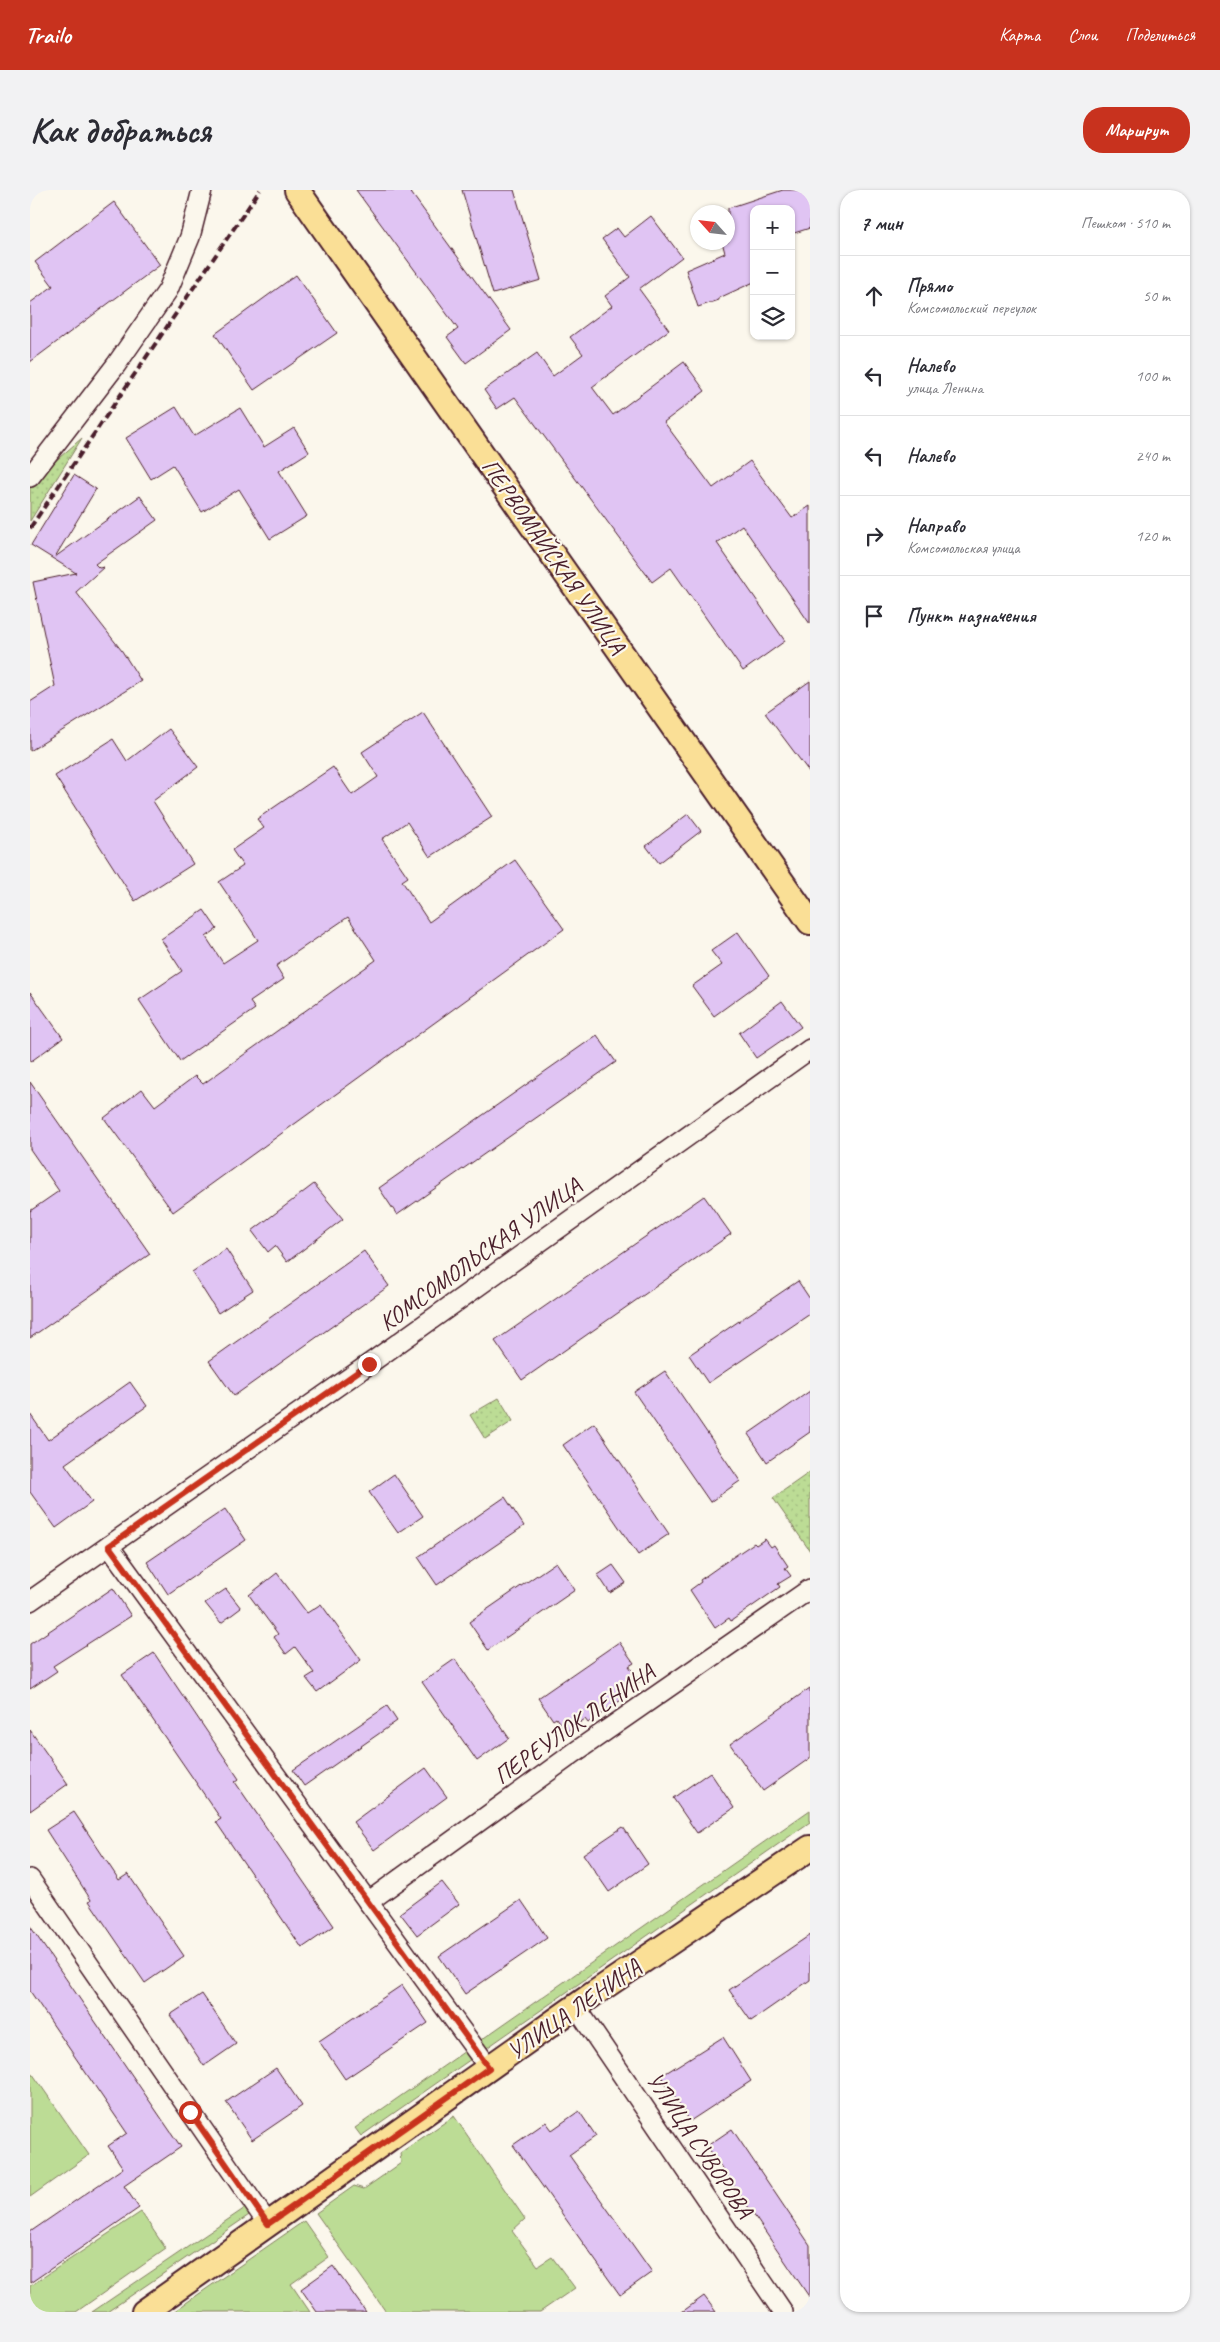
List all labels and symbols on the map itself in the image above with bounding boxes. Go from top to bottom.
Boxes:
north arrow [690,205,735,250]
street label: ПЕРВОМАЙСКАЯ УЛИЦА [475,453,633,660]
street label: КОМСОМОЛЬСКАЯ УЛИЦА [373,1170,588,1337]
route end [358,1353,381,1376]
street label: ПЕРЕУЛОК ЛЕНИНА [488,1657,661,1791]
street label: УЛИЦА ЛЕНИНА [501,1951,648,2066]
street label: УЛИЦА СУВОРОВА [640,2066,760,2225]
route start [179,2101,202,2124]

